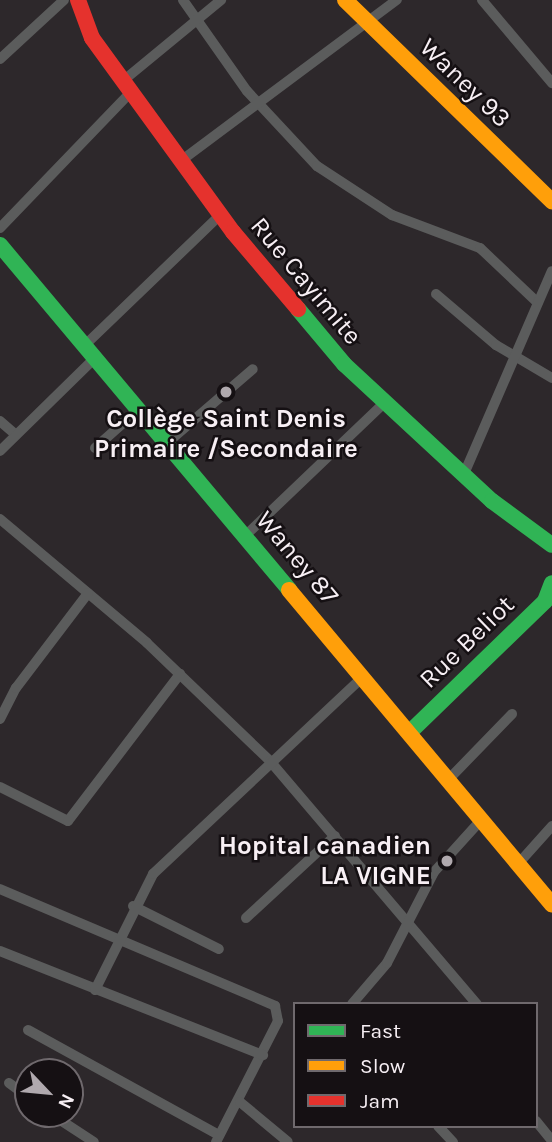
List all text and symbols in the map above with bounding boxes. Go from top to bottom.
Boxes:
street label: Waney 93 [413,32,517,134]
street label: Rue Cayimite [244,211,368,351]
marker: Collège Saint Denis Primaire /Secondaire [218,384,234,400]
place label: Collège Saint Denis Primaire /Secondaire [94,403,358,464]
street label: Waney 87 [249,505,345,611]
street label: Rue Beliot [413,589,521,695]
place label: Hopital canadien LA VIGNE [219,830,431,892]
marker: Hopital canadien LA VIGNE [437,851,457,871]
legend [293,1002,538,1128]
text: Fast [360,1019,401,1043]
text: Slow [360,1054,405,1078]
north arrow [14,1058,84,1128]
text: Jam [360,1089,400,1113]
text: N [53,1090,79,1112]

